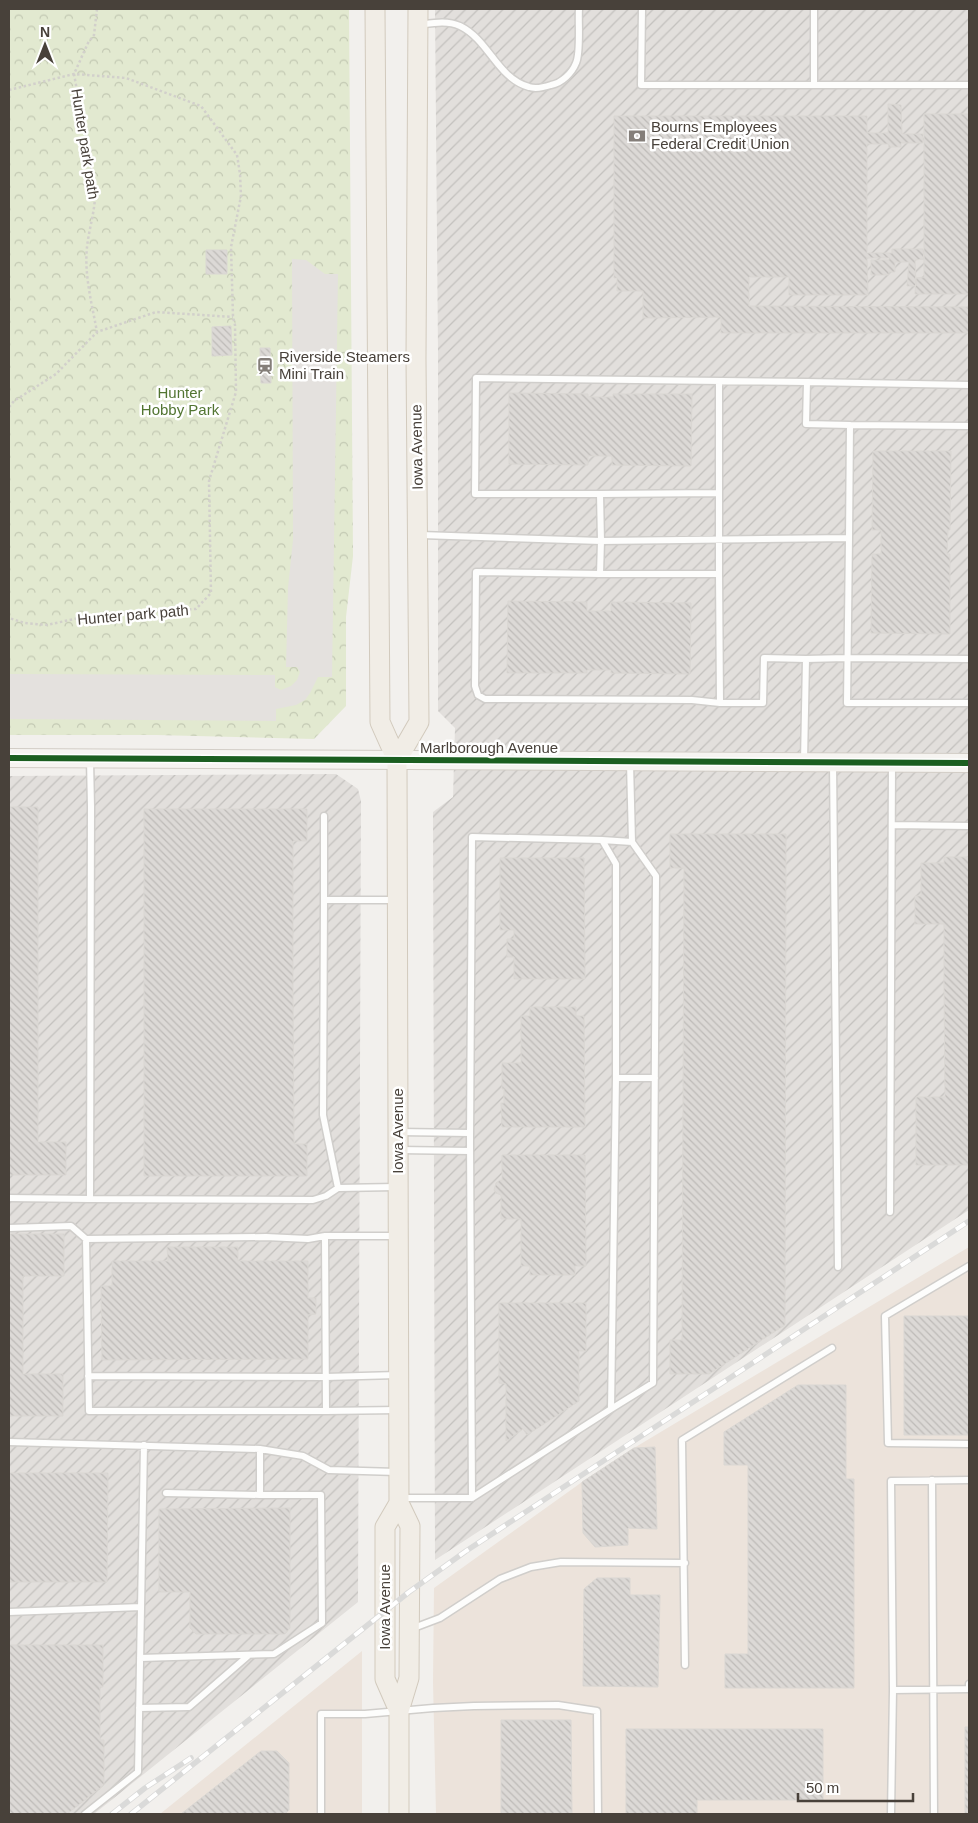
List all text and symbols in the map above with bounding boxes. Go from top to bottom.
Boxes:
north arrow [20,20,70,70]
text: N [40,24,50,40]
street label: Hunter park path [68,87,103,200]
place label: Bourns Employees Federal Credit Union [651,118,789,152]
bank icon: Bourns Employees Federal Credit Union [627,126,647,146]
place label: Riverside Steamers Mini Train [279,348,410,382]
station icon: Riverside Steamers Mini Train [255,356,275,376]
park label: Hunter Hobby Park [141,384,220,418]
street label: Iowa Avenue [407,404,426,490]
street label: Hunter park path [77,601,189,628]
street label: Marlborough Avenue [420,739,558,756]
street label: Iowa Avenue [389,1088,406,1174]
street label: Iowa Avenue [376,1564,393,1650]
scale bar [798,1770,913,1802]
text: 50 m [806,1779,839,1796]

